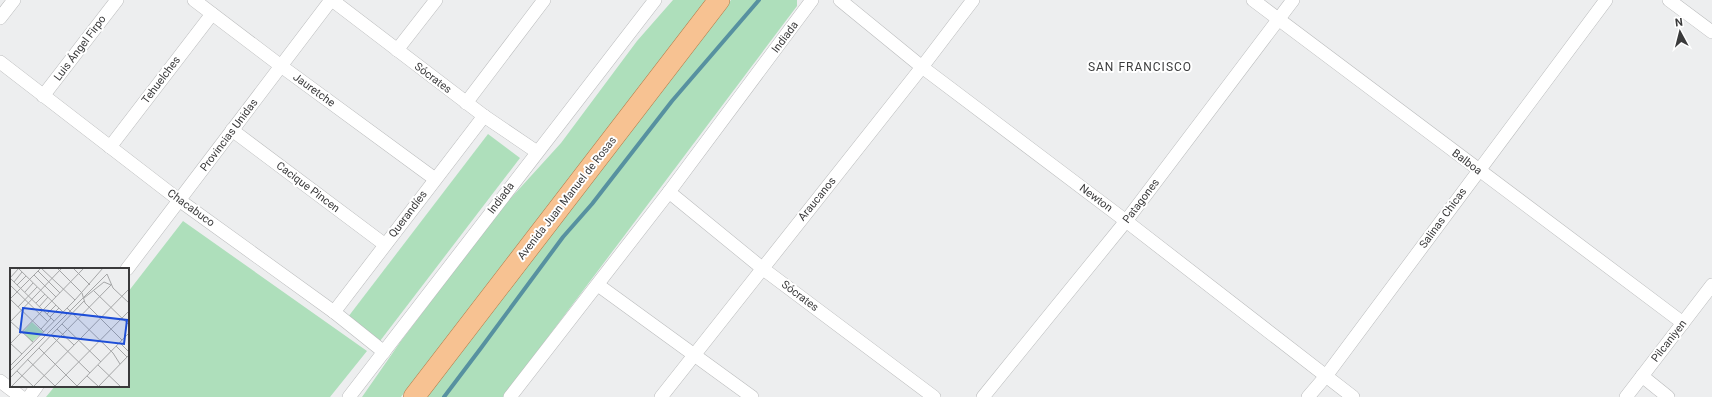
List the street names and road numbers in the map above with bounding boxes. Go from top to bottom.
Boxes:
street label: Luis Ángel Firpo [51,13,109,83]
street label: Indiada [769,19,801,55]
street label: Tehuelches [139,54,183,106]
street label: Sócrates [412,60,454,96]
street label: Jauretche [290,70,338,110]
street label: Provincias Unidas [198,96,261,174]
street label: Avenida Juan Manuel de Rosas [515,134,619,262]
street label: Balboa [1450,147,1484,177]
street label: Cacique Pincen [274,159,342,215]
street label: Araucanos [795,174,839,223]
street label: Patagones [1120,176,1162,226]
street label: Indiada [485,180,517,216]
street label: Newton [1077,181,1115,215]
street label: Salinas Chicas [1417,185,1470,251]
street label: Chacabuco [165,187,217,229]
street label: Querandíes [386,188,430,240]
street label: Sócrates [779,278,821,314]
street label: Pilcaniyen [1649,317,1689,365]

